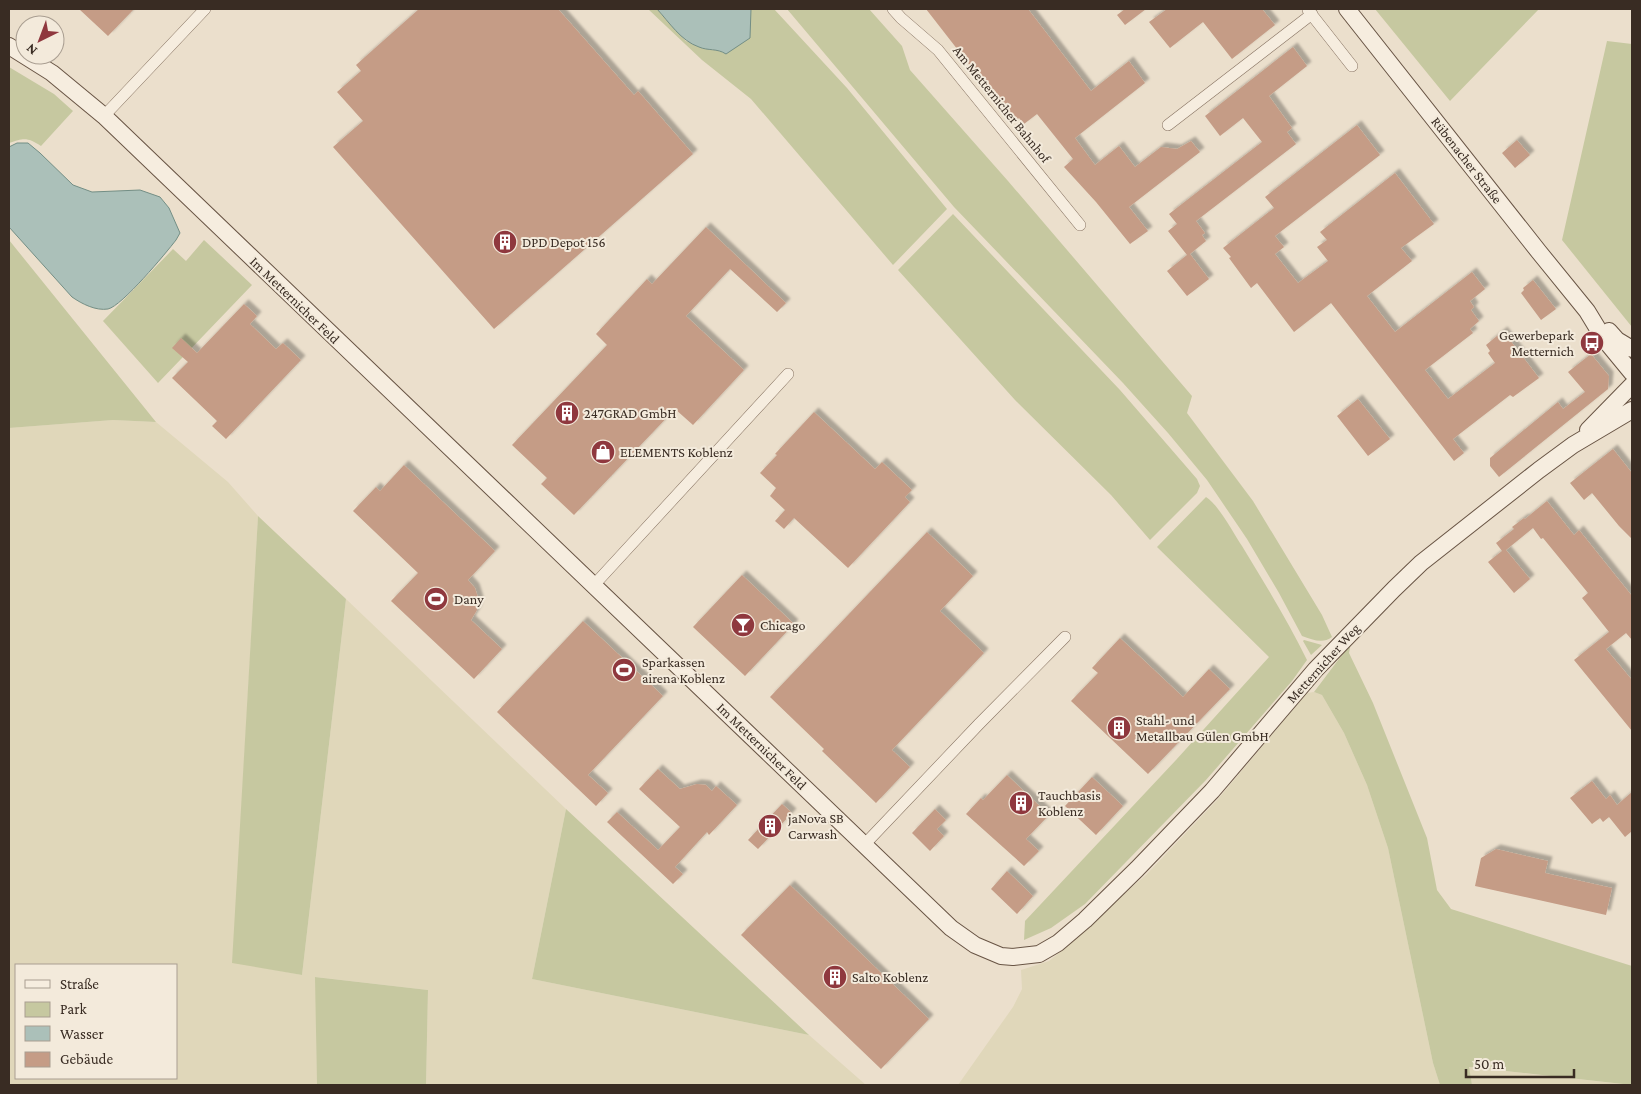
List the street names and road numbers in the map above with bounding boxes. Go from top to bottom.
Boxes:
street label: Am Metternicher Bahnhof [950,42,1055,166]
street label: Rübenacher Straße [1428,113,1506,207]
street label: Im Metternicher Feld [247,253,344,347]
street label: Metternicher Weg [1283,620,1363,706]
street label: Im Metternicher Feld [714,699,811,793]

